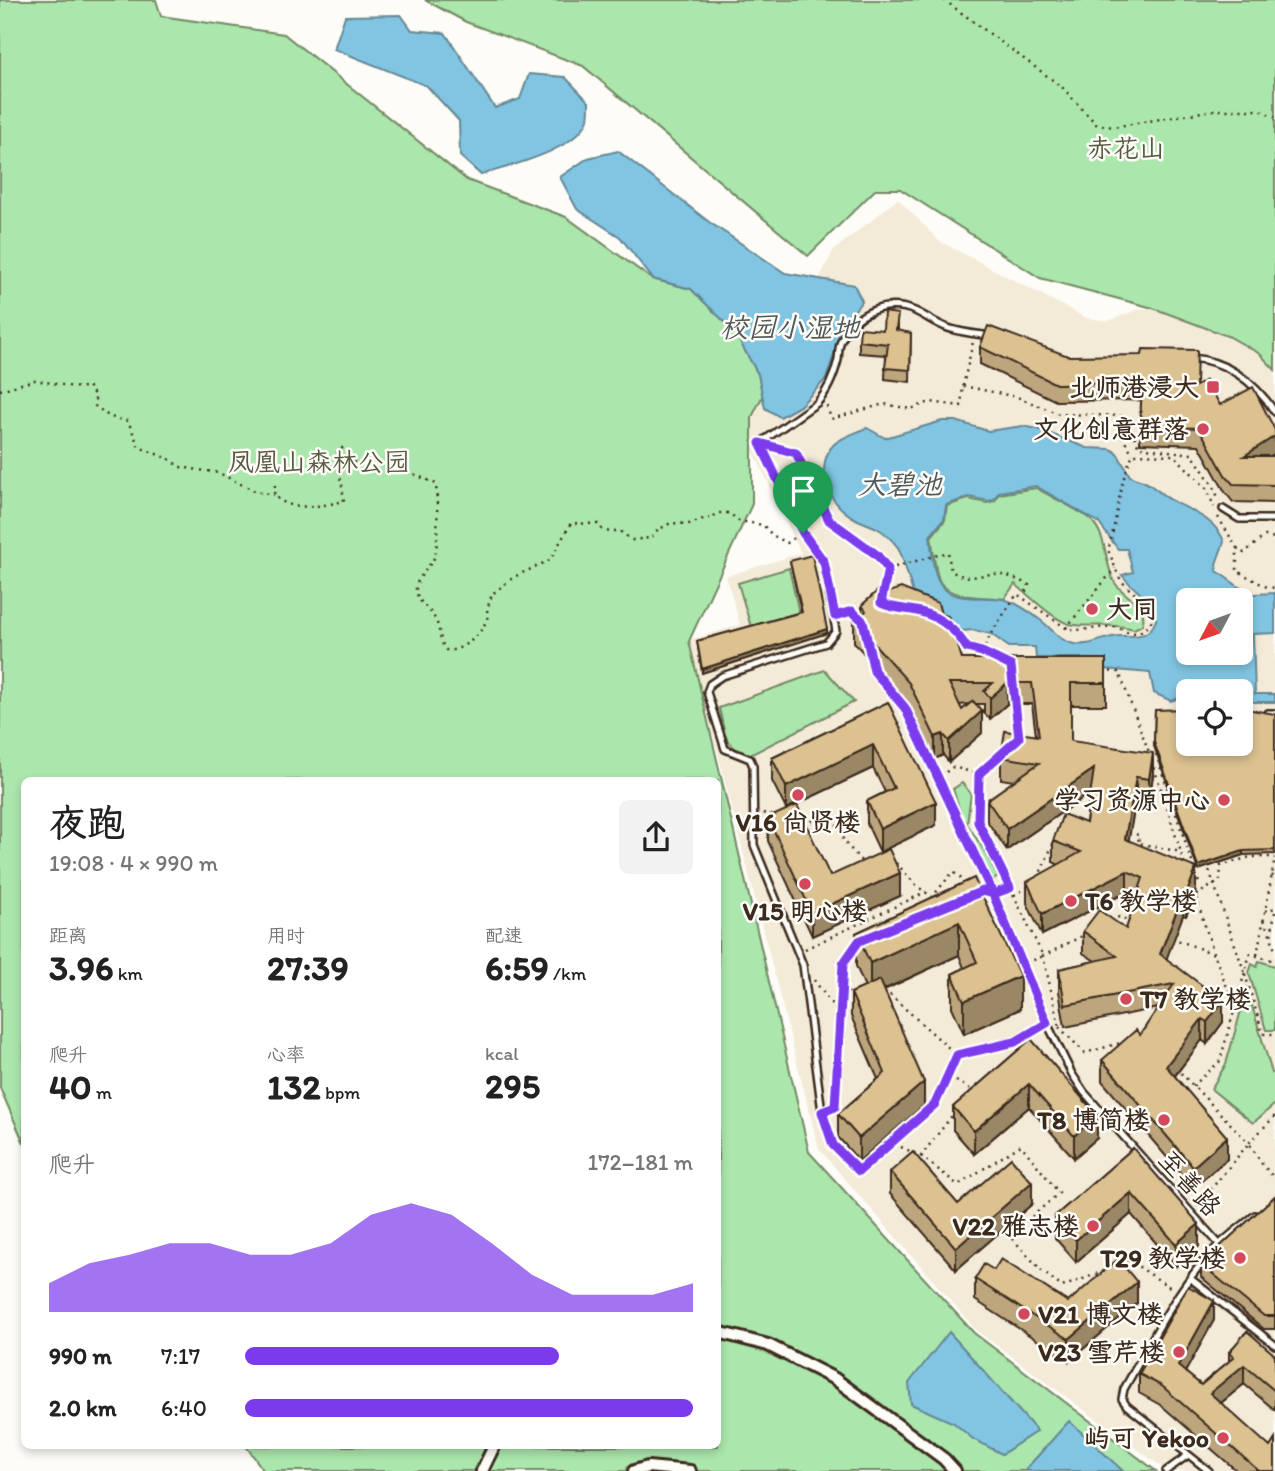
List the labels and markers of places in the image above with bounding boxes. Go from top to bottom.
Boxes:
place label: 北师港浸大 [1069,371,1199,403]
marker: 北师港浸大 [1205,379,1221,395]
place label: 文化创意群落 [1033,413,1189,445]
marker: 文化创意群落 [1195,421,1211,437]
pin [773,461,833,533]
place label: 大同 [1106,593,1158,625]
marker: 大同 [1084,601,1100,617]
place label: 学习资源中心 [1054,784,1210,816]
marker: V16 尚贤楼 [790,787,806,803]
marker: 学习资源中心 [1216,792,1232,808]
place label: V16 尚贤楼 [736,806,860,838]
marker: V15 明心楼 [797,876,813,892]
place label: T6 教学楼 [1084,885,1197,917]
marker: T6 教学楼 [1063,893,1079,909]
place label: V15 明心楼 [743,895,867,927]
place label: T7 教学楼 [1139,983,1251,1015]
marker: T7 教学楼 [1118,991,1134,1007]
place label: T8 博简楼 [1036,1104,1150,1136]
marker: T8 博简楼 [1156,1112,1172,1128]
place label: V22 雅志楼 [952,1210,1079,1242]
marker: V22 雅志楼 [1085,1218,1101,1234]
place label: T29 教学楼 [1099,1242,1226,1274]
marker: T29 教学楼 [1232,1250,1248,1266]
place label: V21 博文楼 [1038,1298,1163,1330]
marker: V21 博文楼 [1016,1306,1032,1322]
place label: V23 雪芹楼 [1038,1336,1165,1368]
marker: V23 雪芹楼 [1171,1344,1187,1360]
place label: 屿可 Yekoo [1084,1422,1209,1454]
marker: 屿可 Yekoo [1215,1430,1231,1446]

